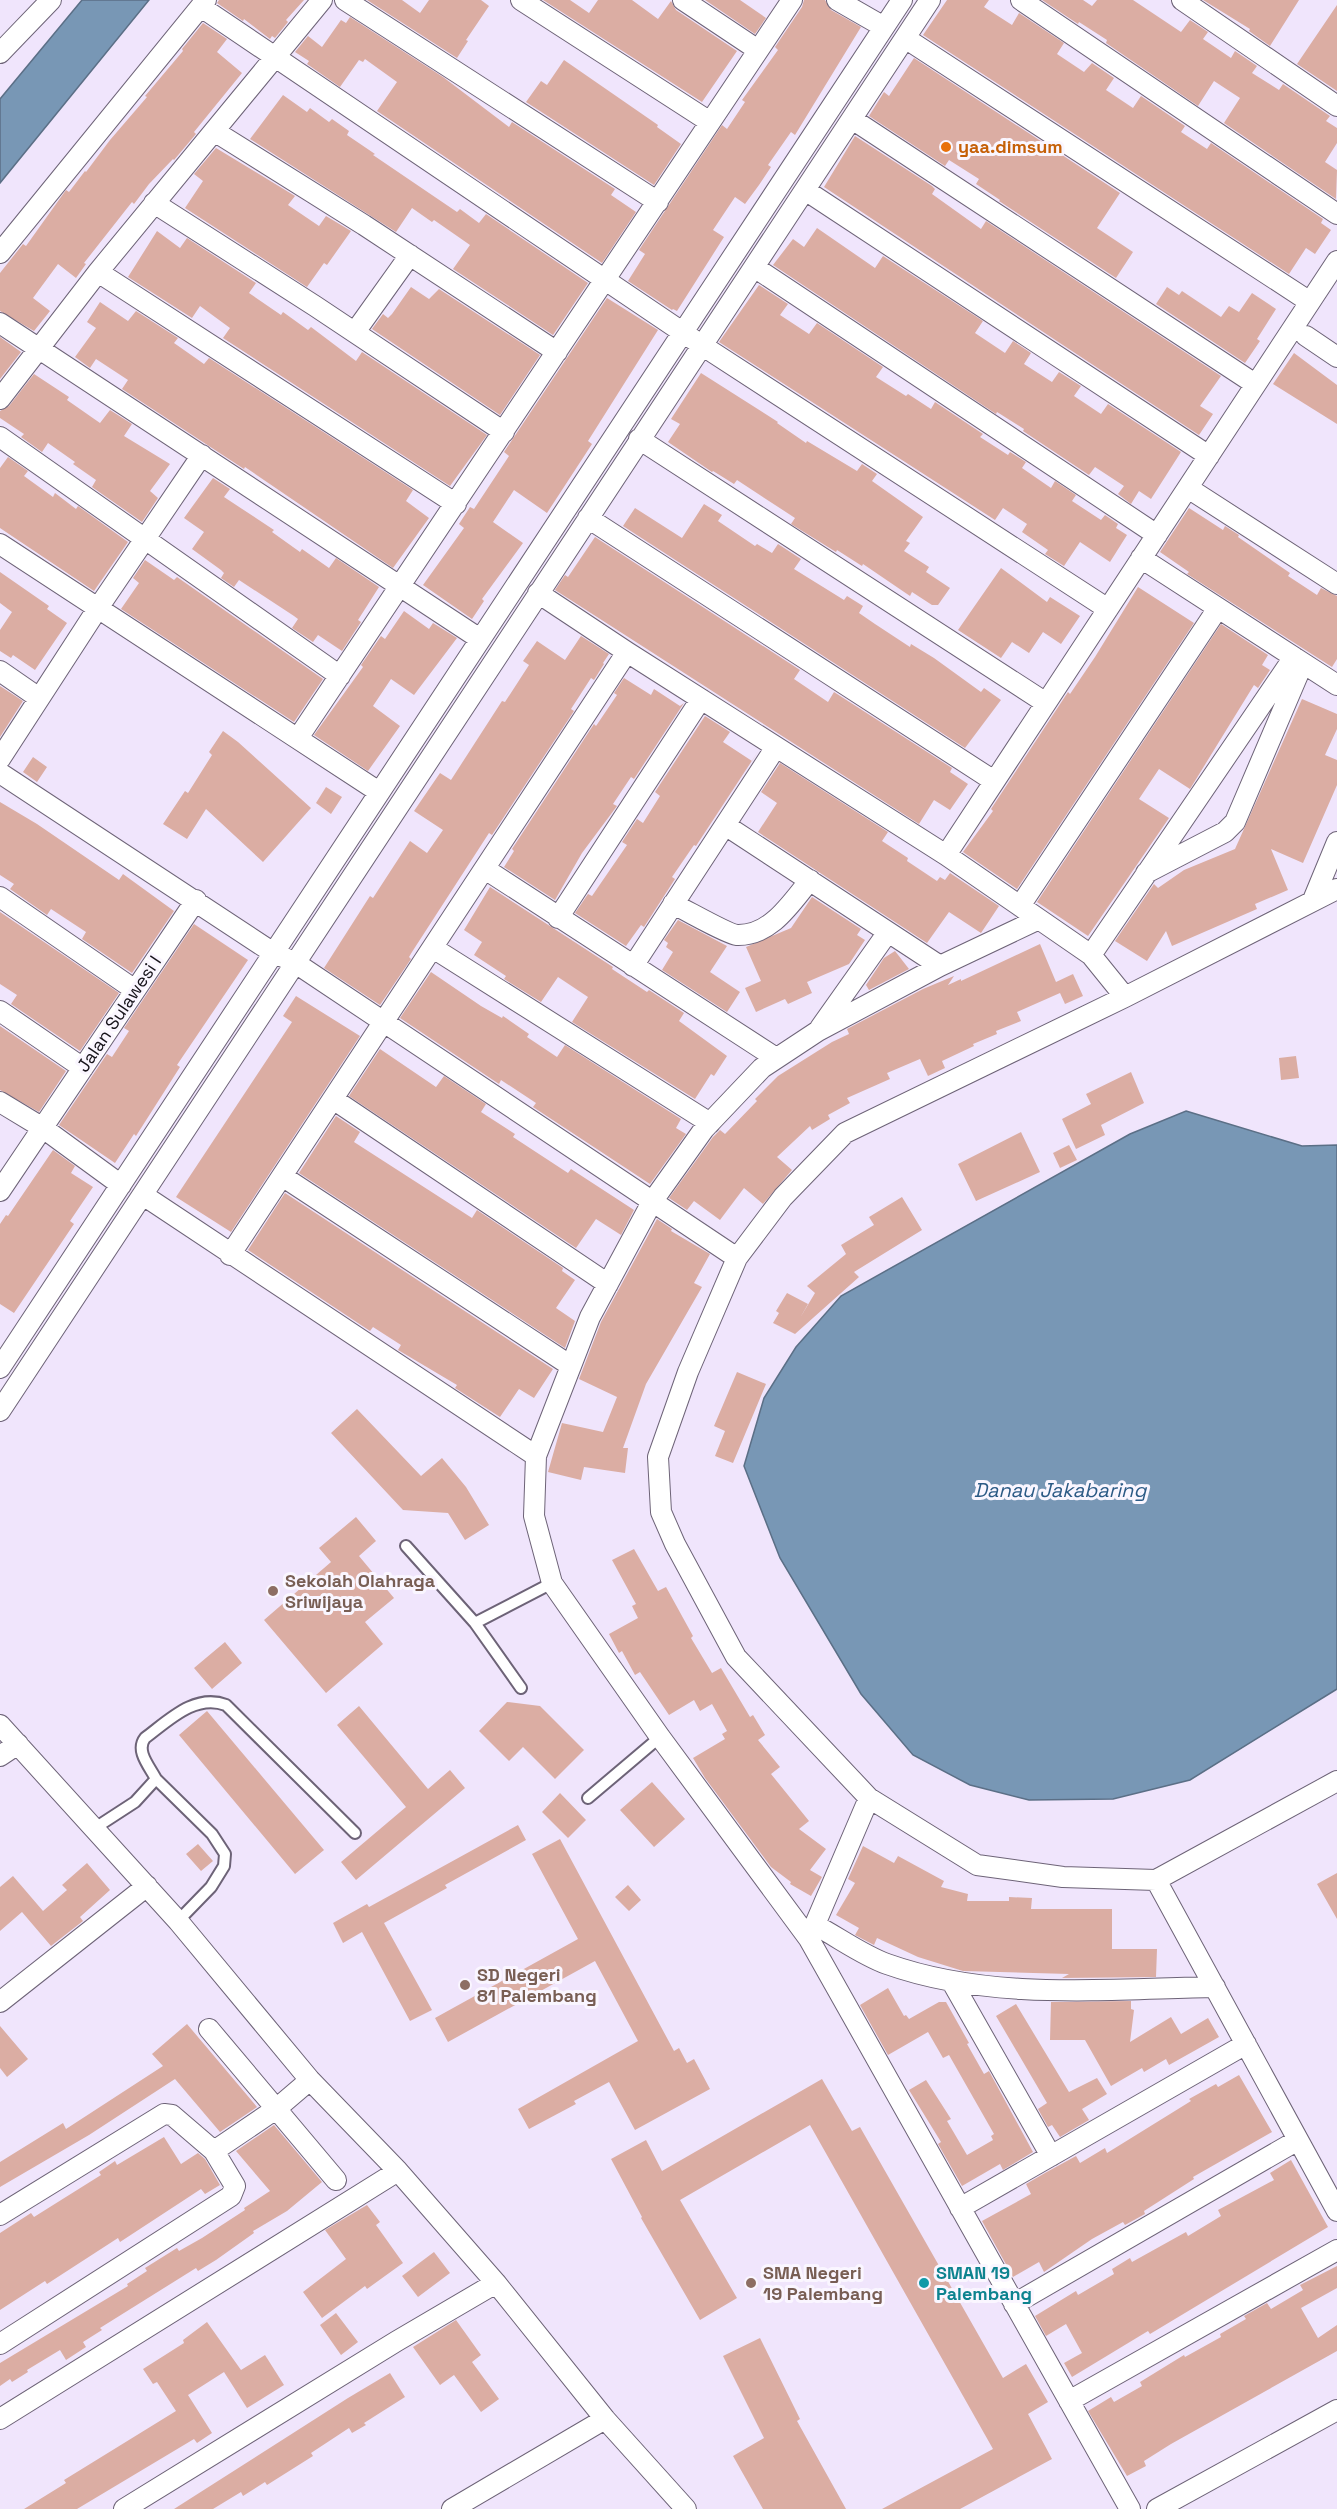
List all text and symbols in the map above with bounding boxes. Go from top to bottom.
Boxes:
place label: yaa.dimsum [958,135,1063,158]
marker: yaa.dimsum [939,140,953,154]
street label: Jalan Sulawesi I [71,951,166,1076]
water label: Danau Jakabaring [974,1477,1147,1503]
place label: Sekolah Olahraga Sriwijaya [285,1569,436,1613]
marker: Sekolah Olahraga Sriwijaya [266,1584,280,1598]
place label: SD Negeri 81 Palembang [477,1963,597,2007]
marker: SD Negeri 81 Palembang [458,1978,472,1992]
place label: SMA Negeri 19 Palembang [763,2261,883,2305]
place label: SMAN 19 Palembang [936,2261,1032,2305]
marker: SMA Negeri 19 Palembang [744,2276,758,2290]
marker: SMAN 19 Palembang [917,2276,931,2290]

